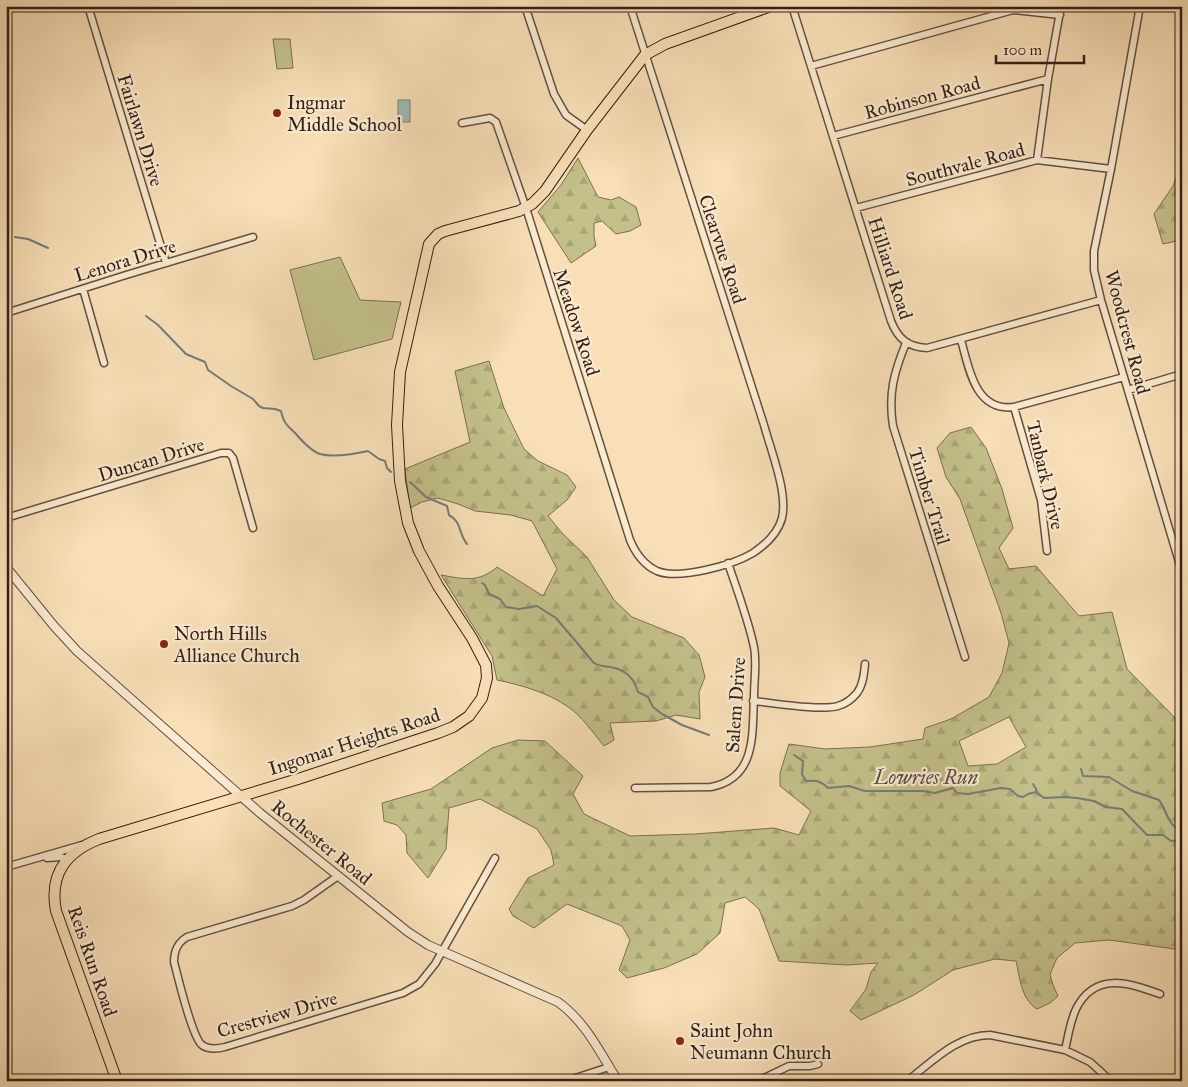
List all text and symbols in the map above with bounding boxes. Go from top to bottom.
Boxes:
scale bar [996,32,1083,64]
text: 100 m [1003,41,1043,59]
street label: Fairlawn Drive [113,71,169,189]
street label: Robinson Road [862,71,983,124]
place label: Ingmar Middle School [287,91,403,136]
marker: Ingmar Middle School [271,107,283,119]
street label: Southvale Road [903,137,1028,191]
street label: Clearvue Road [694,192,751,307]
street label: Hilliard Road [863,214,918,323]
street label: Lenora Drive [72,234,179,287]
street label: Meadow Road [548,266,605,379]
street label: Woodcrest Road [1100,268,1155,397]
street label: Tanbark Drive [1022,418,1069,532]
street label: Duncan Drive [95,432,207,487]
street label: Timber Trail [904,445,955,548]
place label: North Hills Alliance Church [173,622,300,667]
marker: North Hills Alliance Church [158,638,170,650]
street label: Salem Drive [721,656,750,754]
street label: Ingomar Heights Road [265,703,444,781]
water label: Lowries Run [873,765,978,789]
street label: Rochester Road [267,795,377,890]
street label: Reis Run Road [63,903,122,1020]
street label: Crestview Drive [214,986,340,1043]
place label: Saint John Neumann Church [690,1019,832,1064]
marker: Saint John Neumann Church [674,1035,686,1047]

